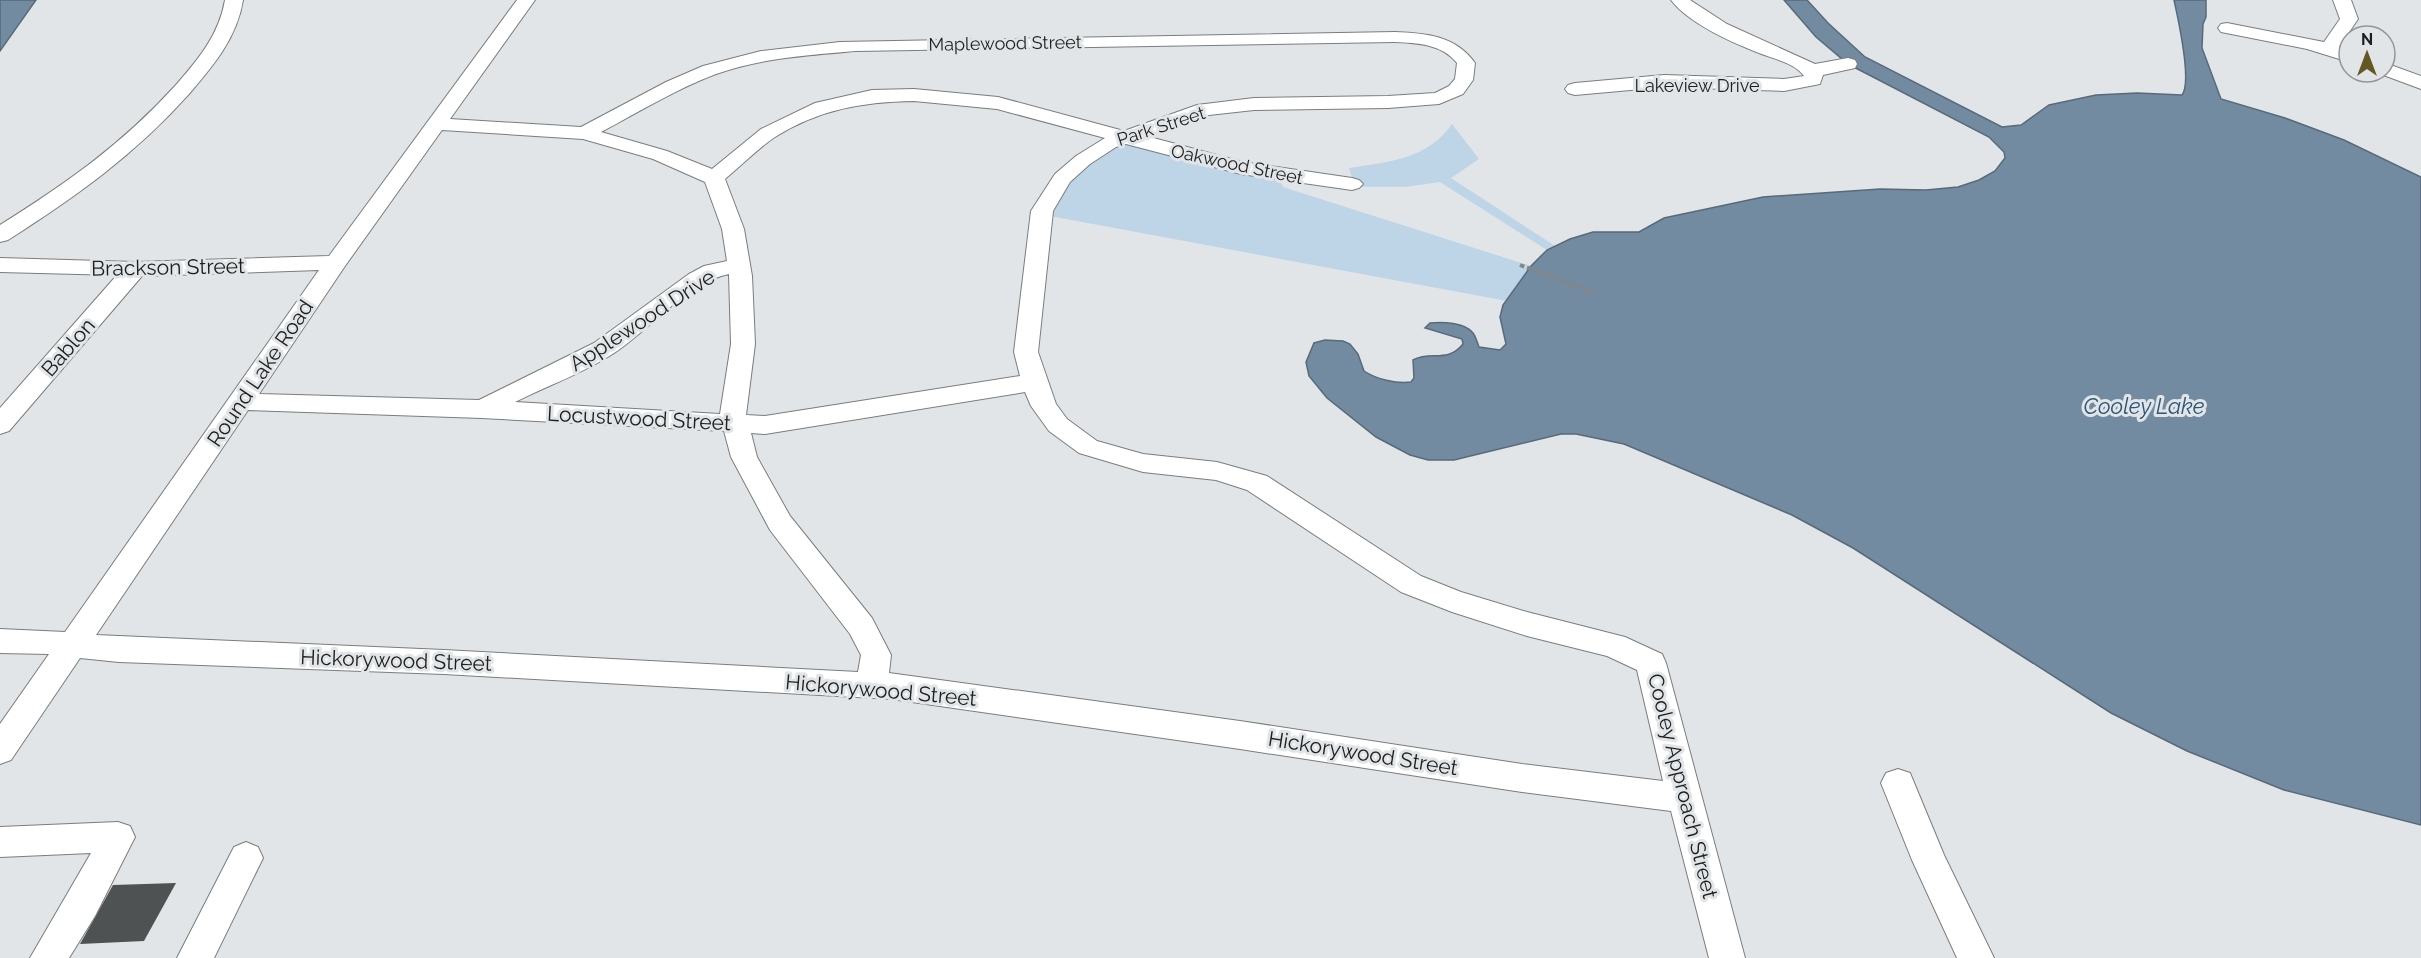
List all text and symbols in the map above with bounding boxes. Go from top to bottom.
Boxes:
north arrow [2337,24,2397,84]
text: N [2361,30,2373,49]
street label: Maplewood Street [928,31,1082,55]
street label: Lakeview Drive [1634,75,1760,96]
street label: Park Street [1114,102,1208,150]
street label: Oakwood Street [1169,140,1305,188]
street label: Brackson Street [91,253,245,281]
street label: Applewood Drive [565,264,719,376]
street label: Round Lake Road [202,295,318,451]
street label: Bablon [36,313,100,381]
water label: Cooley Lake [2084,393,2205,419]
street label: Locustwood Street [546,401,732,435]
street label: Hickorywood Street [300,644,492,676]
street label: Hickorywood Street [784,669,978,711]
street label: Cooley Approach Street [1643,671,1723,901]
street label: Hickorywood Street [1266,726,1460,780]

